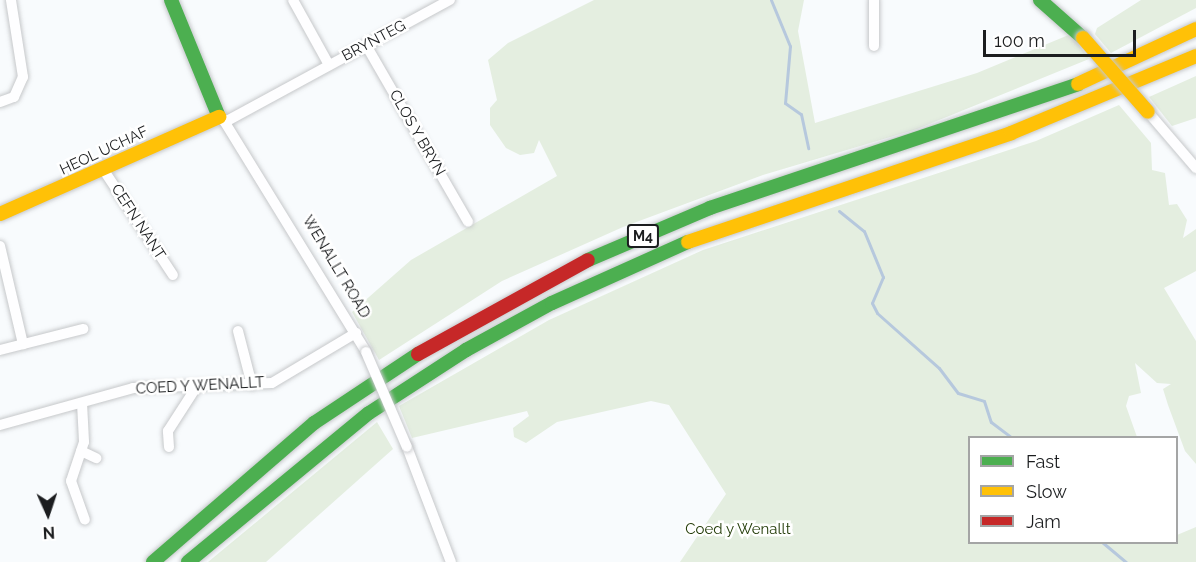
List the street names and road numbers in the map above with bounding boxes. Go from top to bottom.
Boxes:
street label: BRYNTEG [339,17,409,65]
street label: CLOS Y BRYN [385,86,449,180]
street label: HEOL UCHAF [57,123,151,179]
street label: CEFN NANT [107,181,169,263]
street label: WENALLT ROAD [298,212,374,322]
road number: M4 [626,225,660,247]
street label: COED Y WENALLT [135,374,265,398]

